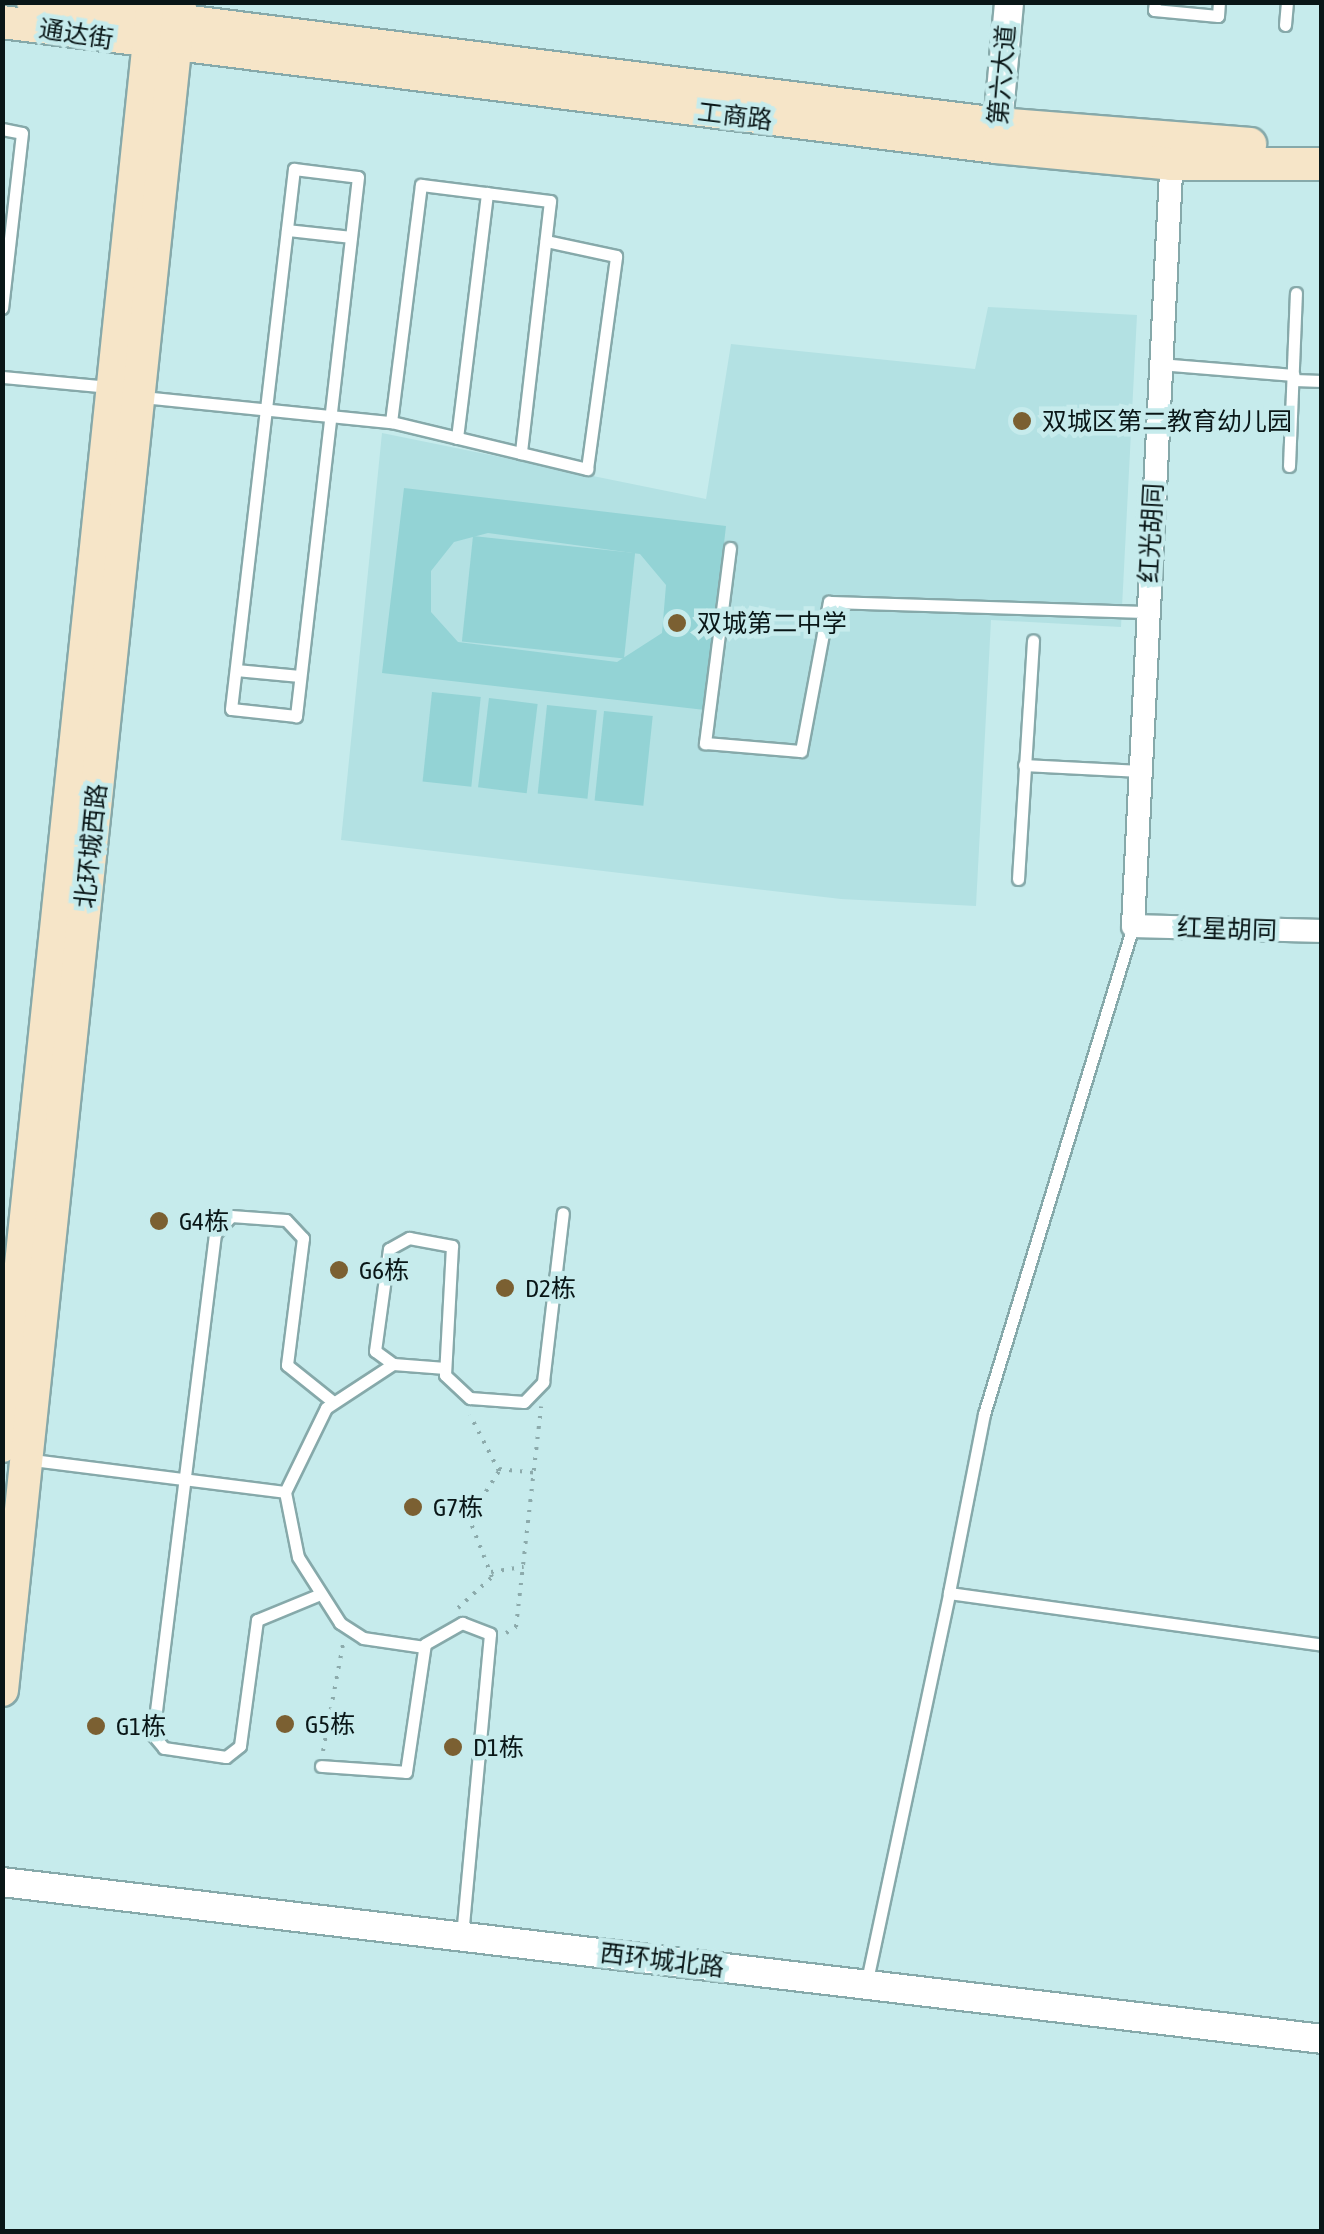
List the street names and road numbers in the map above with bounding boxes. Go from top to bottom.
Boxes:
street label: 通达街 [37,13,115,55]
street label: 第六大道 [983,24,1021,126]
street label: 工商路 [696,97,774,135]
street label: 红光胡同 [1133,482,1169,584]
street label: 北环城西路 [70,782,112,910]
street label: 红星胡同 [1177,912,1277,946]
street label: 西环城北路 [598,1937,726,1983]

